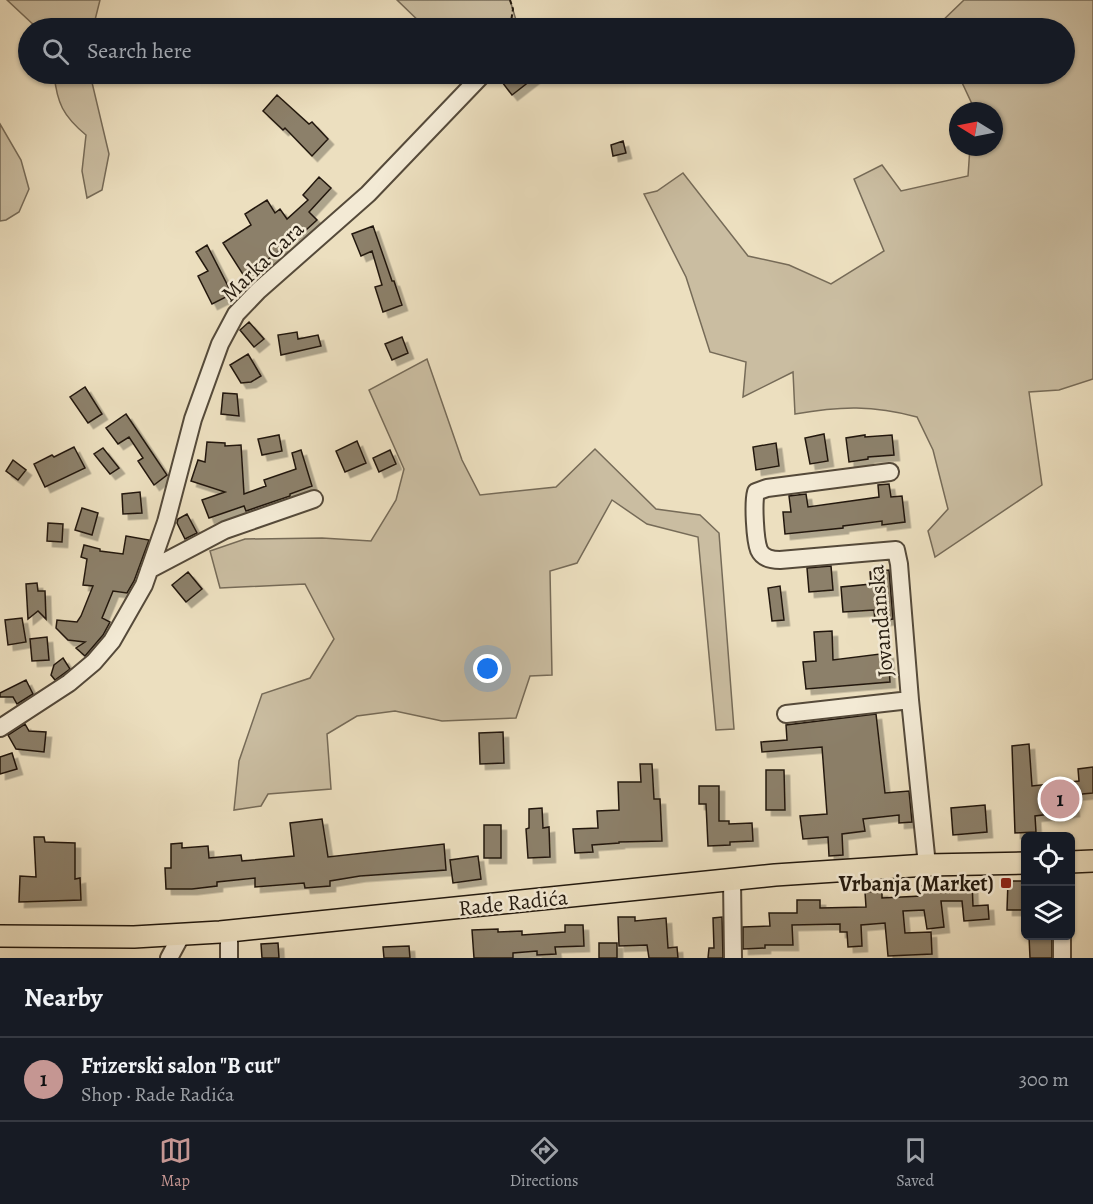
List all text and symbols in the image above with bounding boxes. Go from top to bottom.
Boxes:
search box [18,18,1075,84]
icon: search [39,35,72,68]
text: Search here [87,36,192,66]
north arrow [949,102,1003,156]
street label: Marka Cara [215,214,311,309]
street label: Jovandanska [861,563,901,678]
your location [473,654,502,683]
pin: 1 [1040,776,1080,822]
map controls [1021,832,1075,940]
button: locate [1021,832,1075,886]
place label: Vrbanja (Market) [838,869,994,899]
marker: Vrbanja (Market) [999,876,1013,890]
street label: Rade Radića [457,882,570,924]
button: layers [1021,886,1075,940]
text: Nearby [24,980,103,1015]
text: Frizerski salon "B cut" [81,1051,281,1081]
text: 1 [40,1066,47,1093]
text: 300 m [1019,1066,1069,1093]
text: Shop · Rade Radića [81,1081,234,1108]
tab: Map [159,1134,192,1192]
tab: Directions [510,1134,578,1192]
tab: Saved [896,1134,934,1192]

